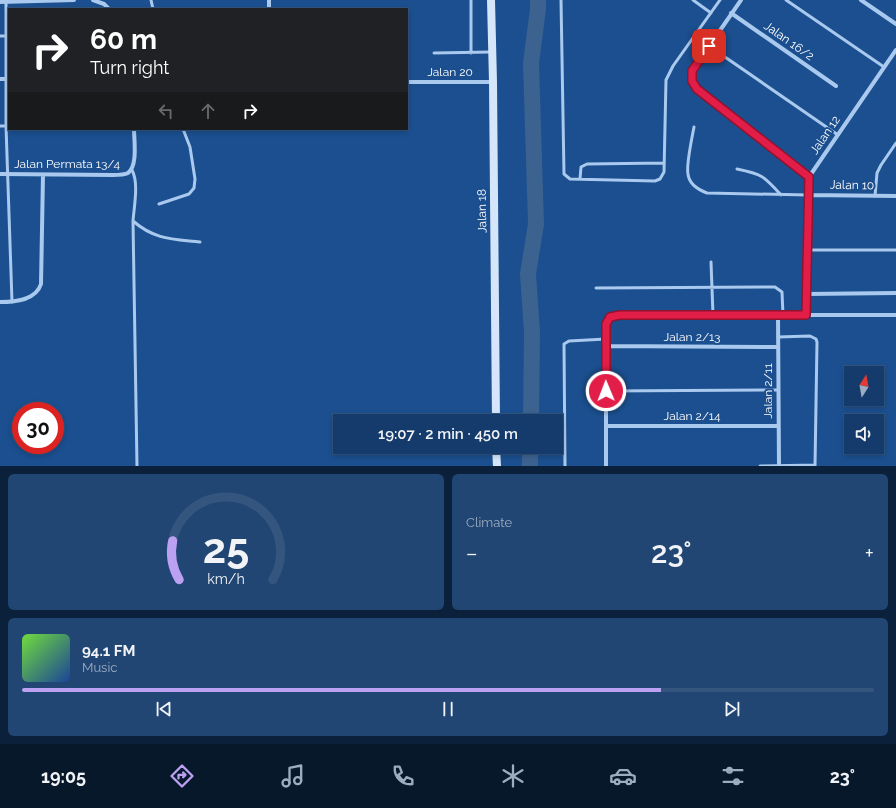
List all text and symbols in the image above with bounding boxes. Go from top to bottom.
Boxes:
street label: Jalan 16/2 [761,19,817,63]
text: 60 m [90,23,157,56]
icon: right [24,24,76,76]
pin [692,29,726,63]
icon: arrive [698,35,720,57]
text: Turn right [90,57,169,78]
street label: Jalan 20 [427,65,473,79]
icon: left [155,100,177,122]
icon: ahead [197,100,219,122]
icon: right [239,100,261,122]
street label: Jalan 12 [807,113,843,157]
street label: Jalan Permata 13/4 [14,157,120,171]
street label: Jalan 10 [830,178,874,192]
street label: Jalan 18 [475,189,489,233]
street label: Jalan 2/13 [664,330,720,344]
street label: Jalan 2/11 [761,363,775,419]
north arrow [844,366,884,406]
map controls [844,366,884,454]
position arrow [585,370,627,412]
speed limit sign: 30 [12,402,64,454]
street label: Jalan 2/14 [663,409,721,423]
button: sound [844,414,884,454]
text: 19:07 · 2 min · 450 m [378,425,518,443]
text: Climate [466,515,512,530]
text: 25 [203,524,249,573]
text: 23° [651,535,692,570]
text: − [466,540,478,566]
text: + [865,540,874,566]
text: km/h [207,571,245,587]
text: 94.1 FM [82,642,135,660]
text: Music [82,660,117,675]
icon: previous [153,698,175,720]
icon: pause [437,698,459,720]
icon: next [721,698,743,720]
icon: directions [168,762,196,790]
icon: music [279,762,307,790]
icon: phone [389,762,417,790]
icon: climate [499,762,527,790]
icon: car [609,762,637,790]
icon: filters [719,762,747,790]
text: 19:05 [41,766,86,787]
text: 23° [830,766,855,787]

